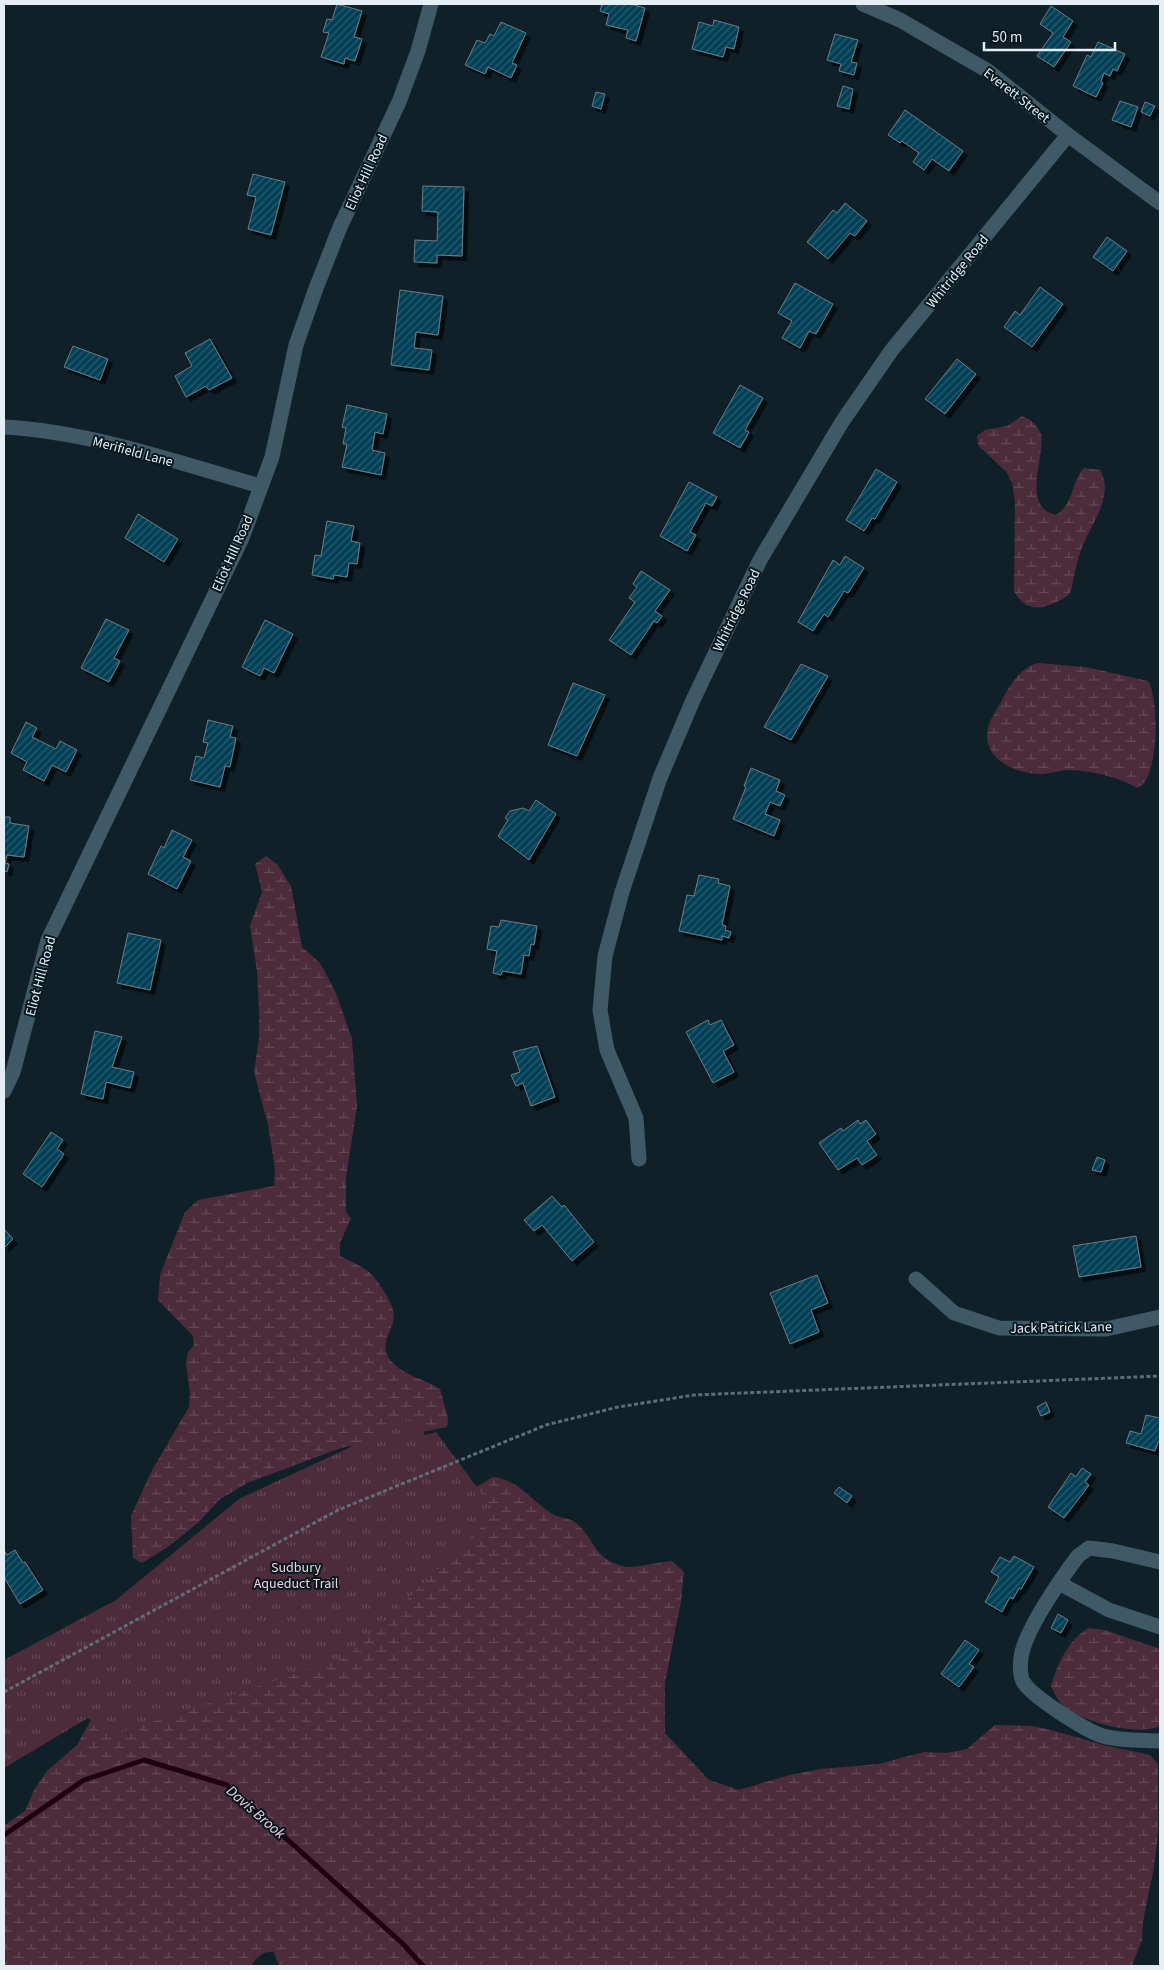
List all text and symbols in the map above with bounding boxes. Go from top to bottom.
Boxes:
scale bar [984,20,1115,52]
text: 50 m [992,27,1022,48]
street label: Everett Street [979,64,1054,128]
street label: Eliot Hill Road [341,131,393,214]
street label: Whitridge Road [922,231,994,313]
street label: Merifield Lane [90,432,175,472]
street label: Eliot Hill Road [207,512,259,595]
street label: Whitridge Road [708,566,766,655]
street label: Eliot Hill Road [21,934,61,1018]
street label: Jack Patrick Lane [1010,1317,1112,1339]
park label: Sudbury Aqueduct Trail [254,1558,339,1594]
water label: Davis Brook [221,1781,290,1845]

